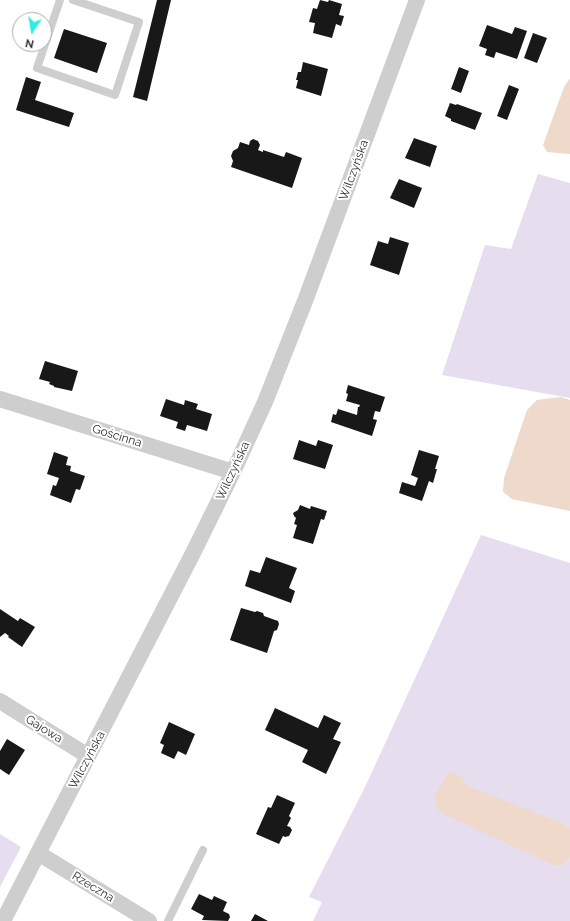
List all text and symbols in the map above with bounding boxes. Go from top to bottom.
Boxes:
north arrow [12,12,52,52]
text: N [24,36,35,50]
street label: Wilczyńska [336,138,372,202]
street label: Gościnna [90,422,144,450]
street label: Wilczyńska [213,439,253,503]
street label: Gajowa [23,712,65,746]
street label: Wilczyńska [66,729,108,791]
street label: Rzeczna [69,869,117,905]

